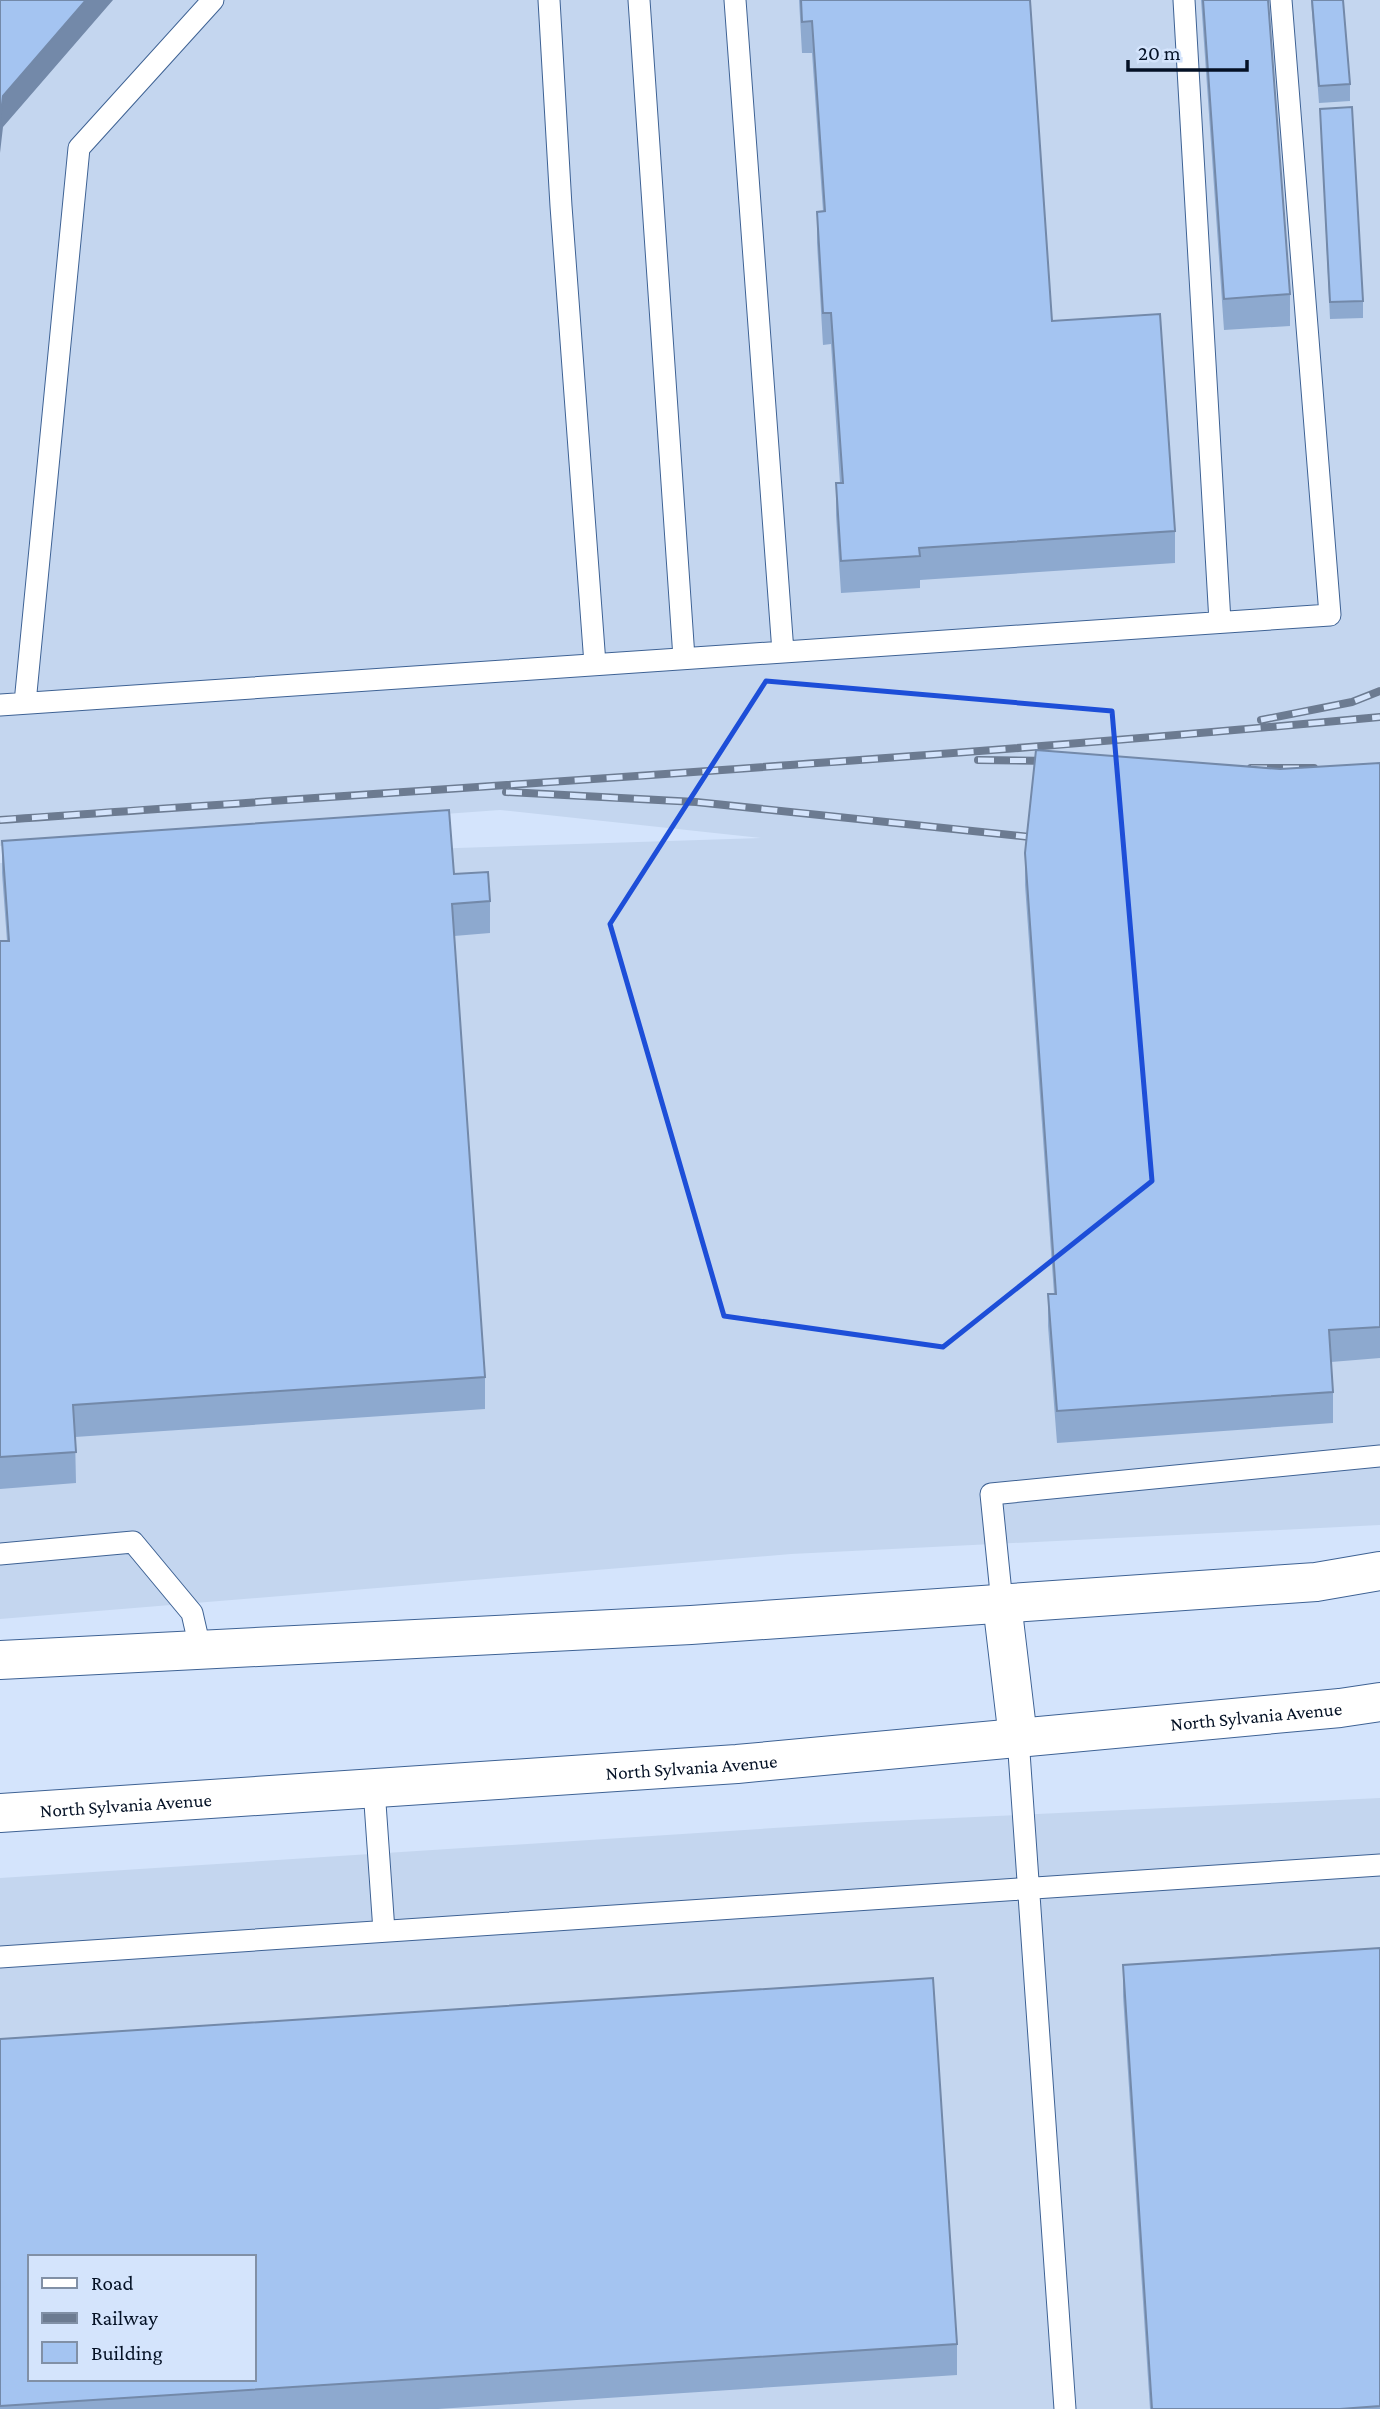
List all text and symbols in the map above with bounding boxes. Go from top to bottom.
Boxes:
scale bar [1128,28,1247,72]
text: 20 m [1138,41,1181,65]
street label: North Sylvania Avenue [1169,1697,1343,1734]
street label: North Sylvania Avenue [605,1750,778,1783]
street label: North Sylvania Avenue [39,1788,212,1821]
legend [28,2255,256,2381]
text: Road [91,2271,134,2295]
text: Railway [91,2306,158,2330]
text: Building [91,2341,163,2365]

